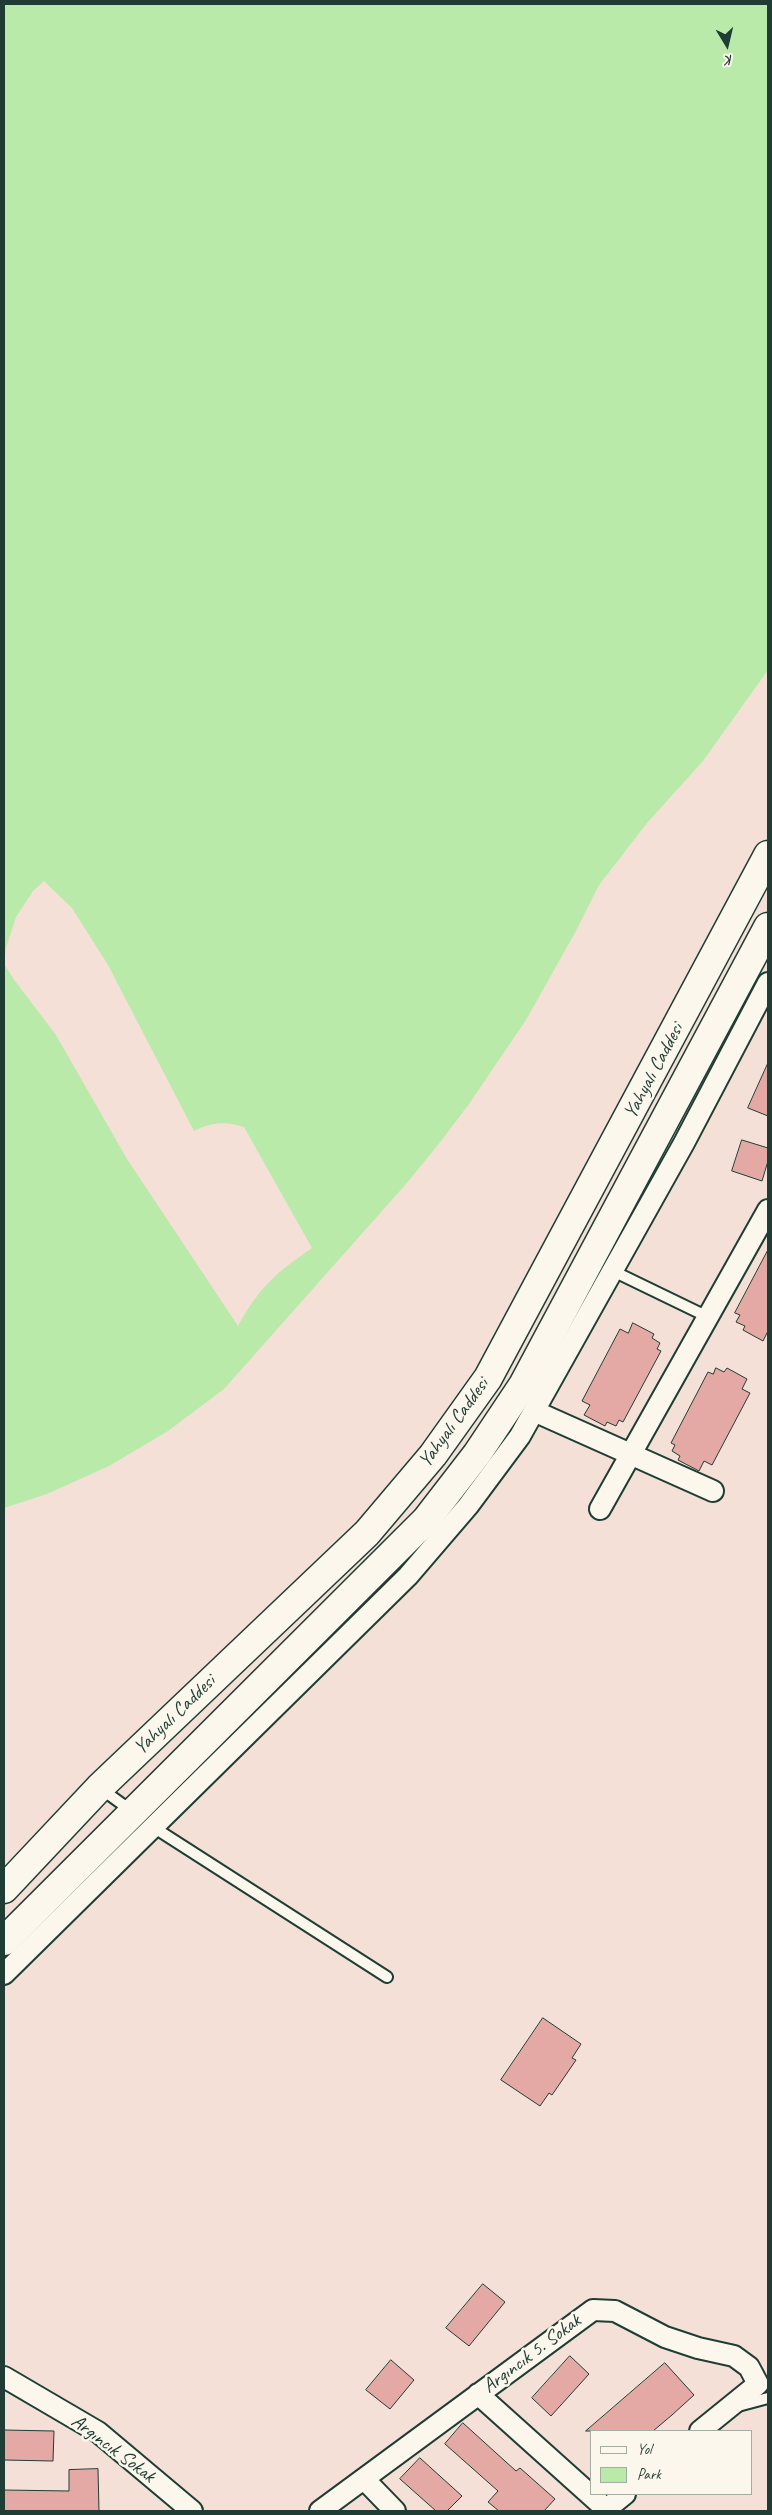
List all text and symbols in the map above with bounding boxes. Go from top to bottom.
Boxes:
north arrow [702,20,752,70]
text: K [725,51,734,69]
street label: Yahyalı Caddesi [619,1019,689,1123]
street label: Yahyalı Caddesi [414,1374,494,1472]
street label: Yahyalı Caddesi [129,1670,221,1760]
street label: Argıncık 5. Sokak [478,2309,586,2399]
street label: Argıncık Sokak [66,2410,160,2488]
legend [590,2430,752,2495]
text: Yol [637,2440,652,2459]
text: Park [637,2465,661,2484]

